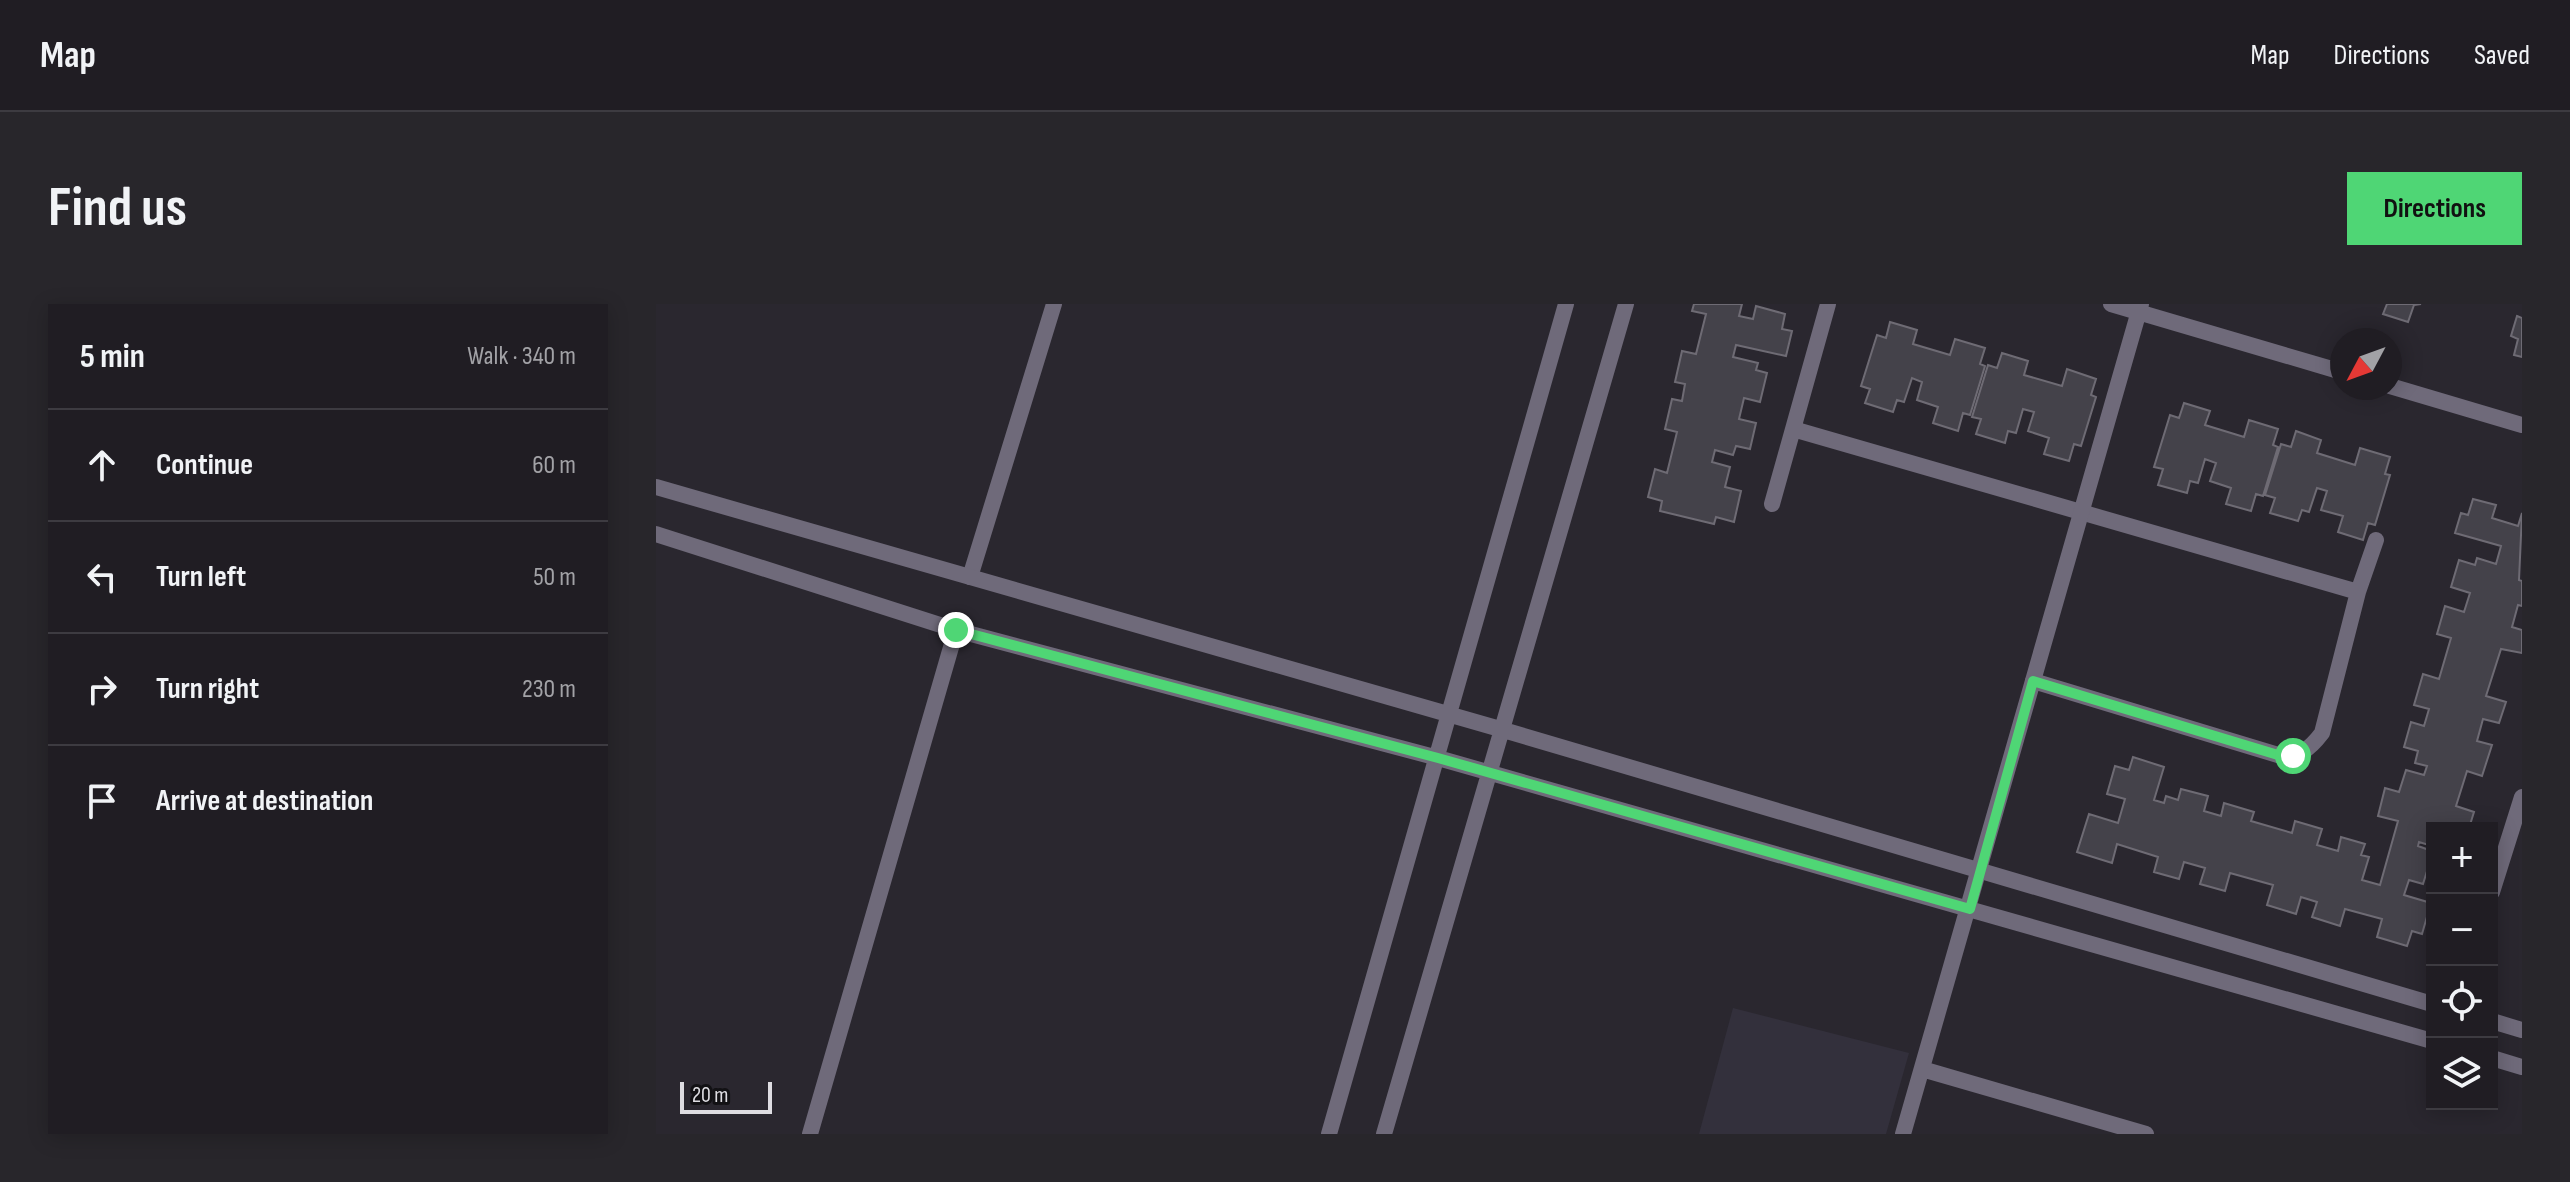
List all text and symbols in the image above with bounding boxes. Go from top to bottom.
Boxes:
text: Map [40,33,96,78]
text: Map [2251,39,2290,72]
text: Directions [2334,39,2430,72]
text: Saved [2474,39,2530,72]
button: Directions [2347,172,2522,245]
text: Find us [48,175,187,242]
north arrow [2330,328,2402,400]
text: 5 min [80,336,145,377]
text: Walk · 340 m [467,341,576,372]
icon: ahead [80,443,124,487]
text: Continue [156,447,253,483]
text: 60 m [532,450,576,481]
icon: left [80,555,124,599]
text: Turn left [156,559,246,595]
text: 50 m [533,562,576,593]
route end [938,612,974,648]
icon: right [80,667,124,711]
text: Turn right [156,671,259,707]
text: 230 m [522,674,576,705]
route start [2275,738,2311,774]
icon: arrive [80,779,124,823]
text: Arrive at destination [156,783,373,819]
map controls [2426,822,2498,1110]
button: + [2426,822,2498,894]
button: − [2426,894,2498,966]
button: locate [2426,966,2498,1038]
button: layers [2426,1038,2498,1110]
scale bar [680,1078,772,1114]
text: 20 m [692,1082,729,1109]

